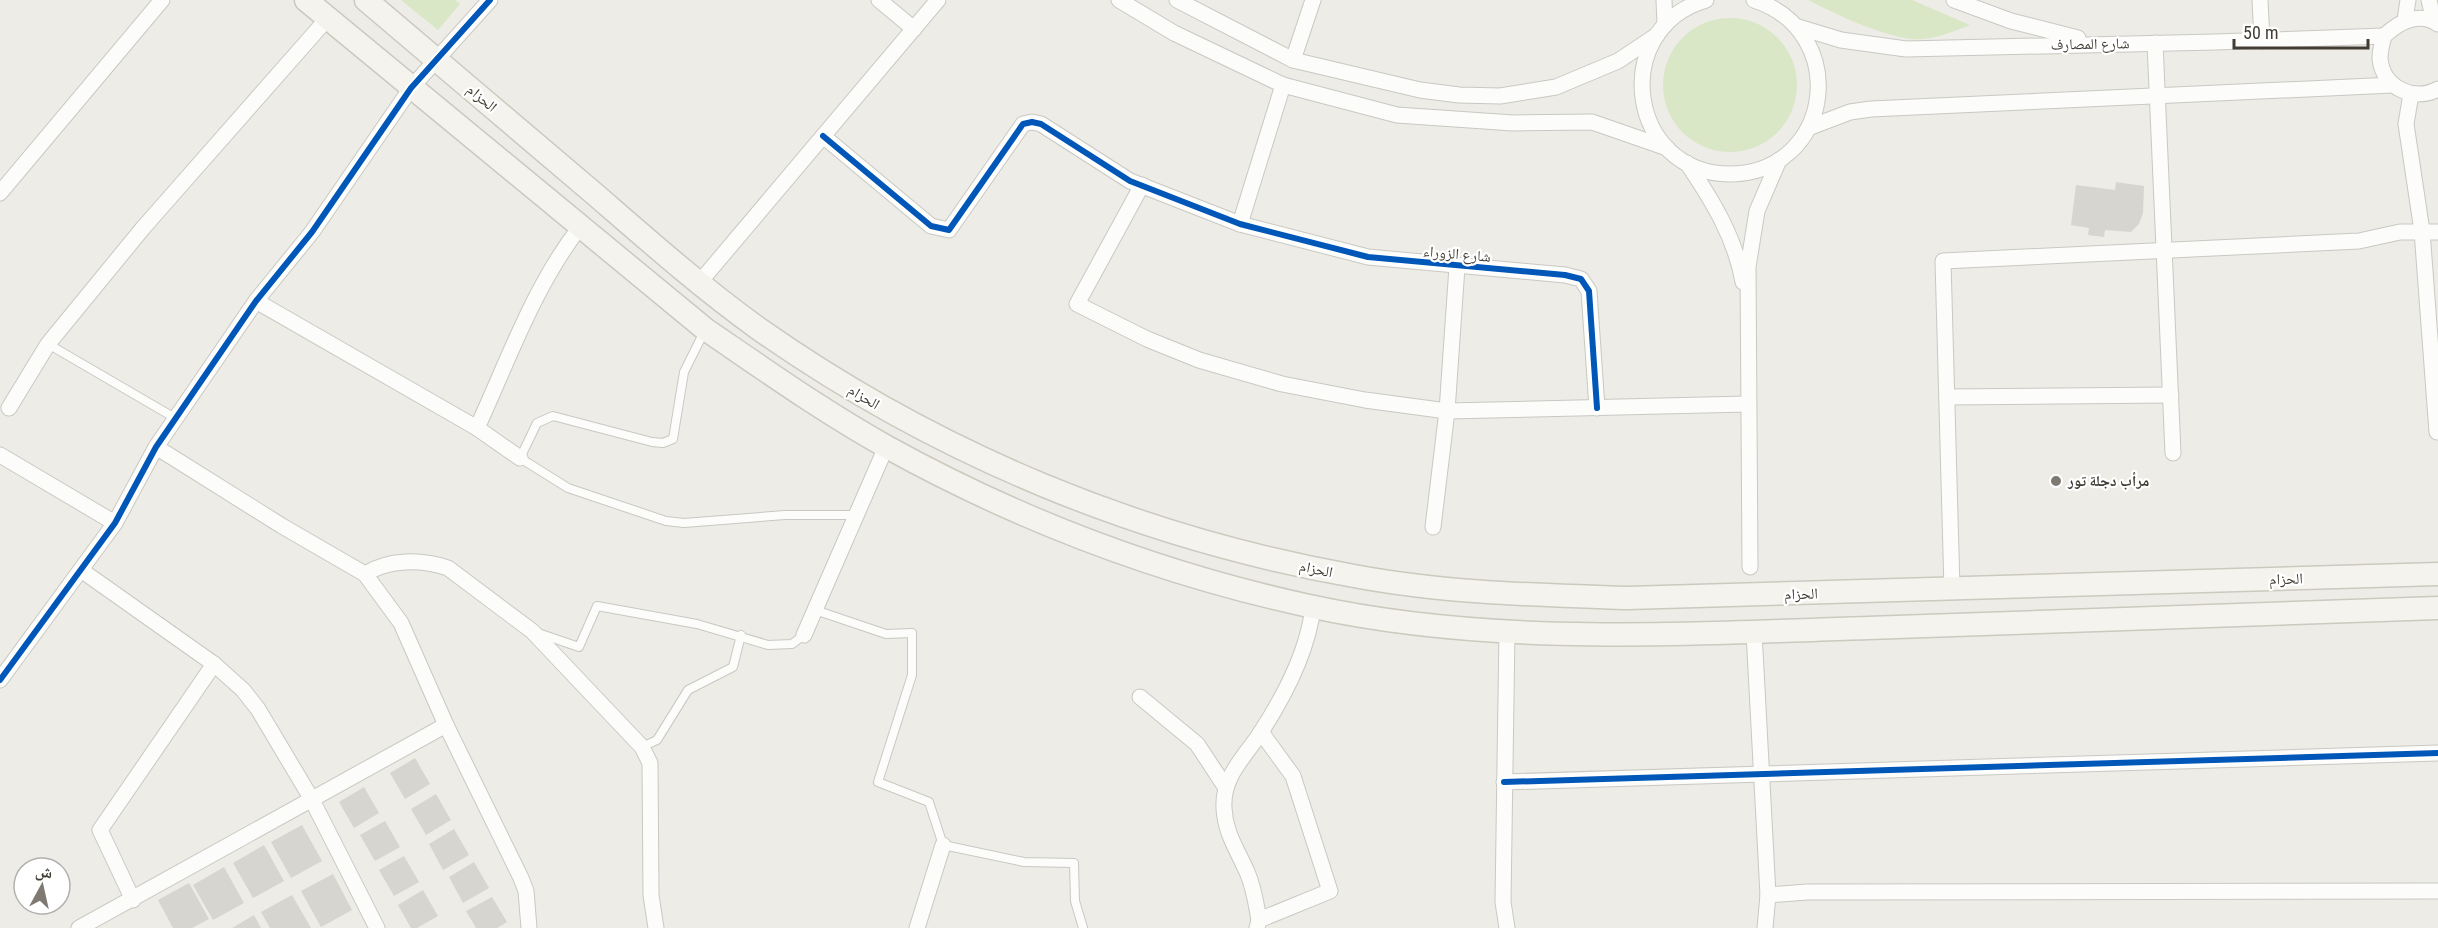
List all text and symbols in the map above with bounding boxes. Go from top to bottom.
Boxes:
scale bar [2234,12,2368,50]
text: 50 m [2243,22,2278,43]
street label: شارع المصارف [2050,34,2130,55]
street label: الحزام [463,80,501,116]
street label: شارع الزوراء [1422,242,1492,267]
street label: الحزام [844,381,883,414]
place label: مرأب دجلة تور [2067,472,2149,490]
marker: مرأب دجلة تور [2049,474,2063,488]
street label: الحزام [1297,557,1334,582]
street label: الحزام [2269,569,2303,590]
street label: الحزام [1784,584,1818,605]
north arrow [12,856,72,916]
text: ش [34,861,54,882]

